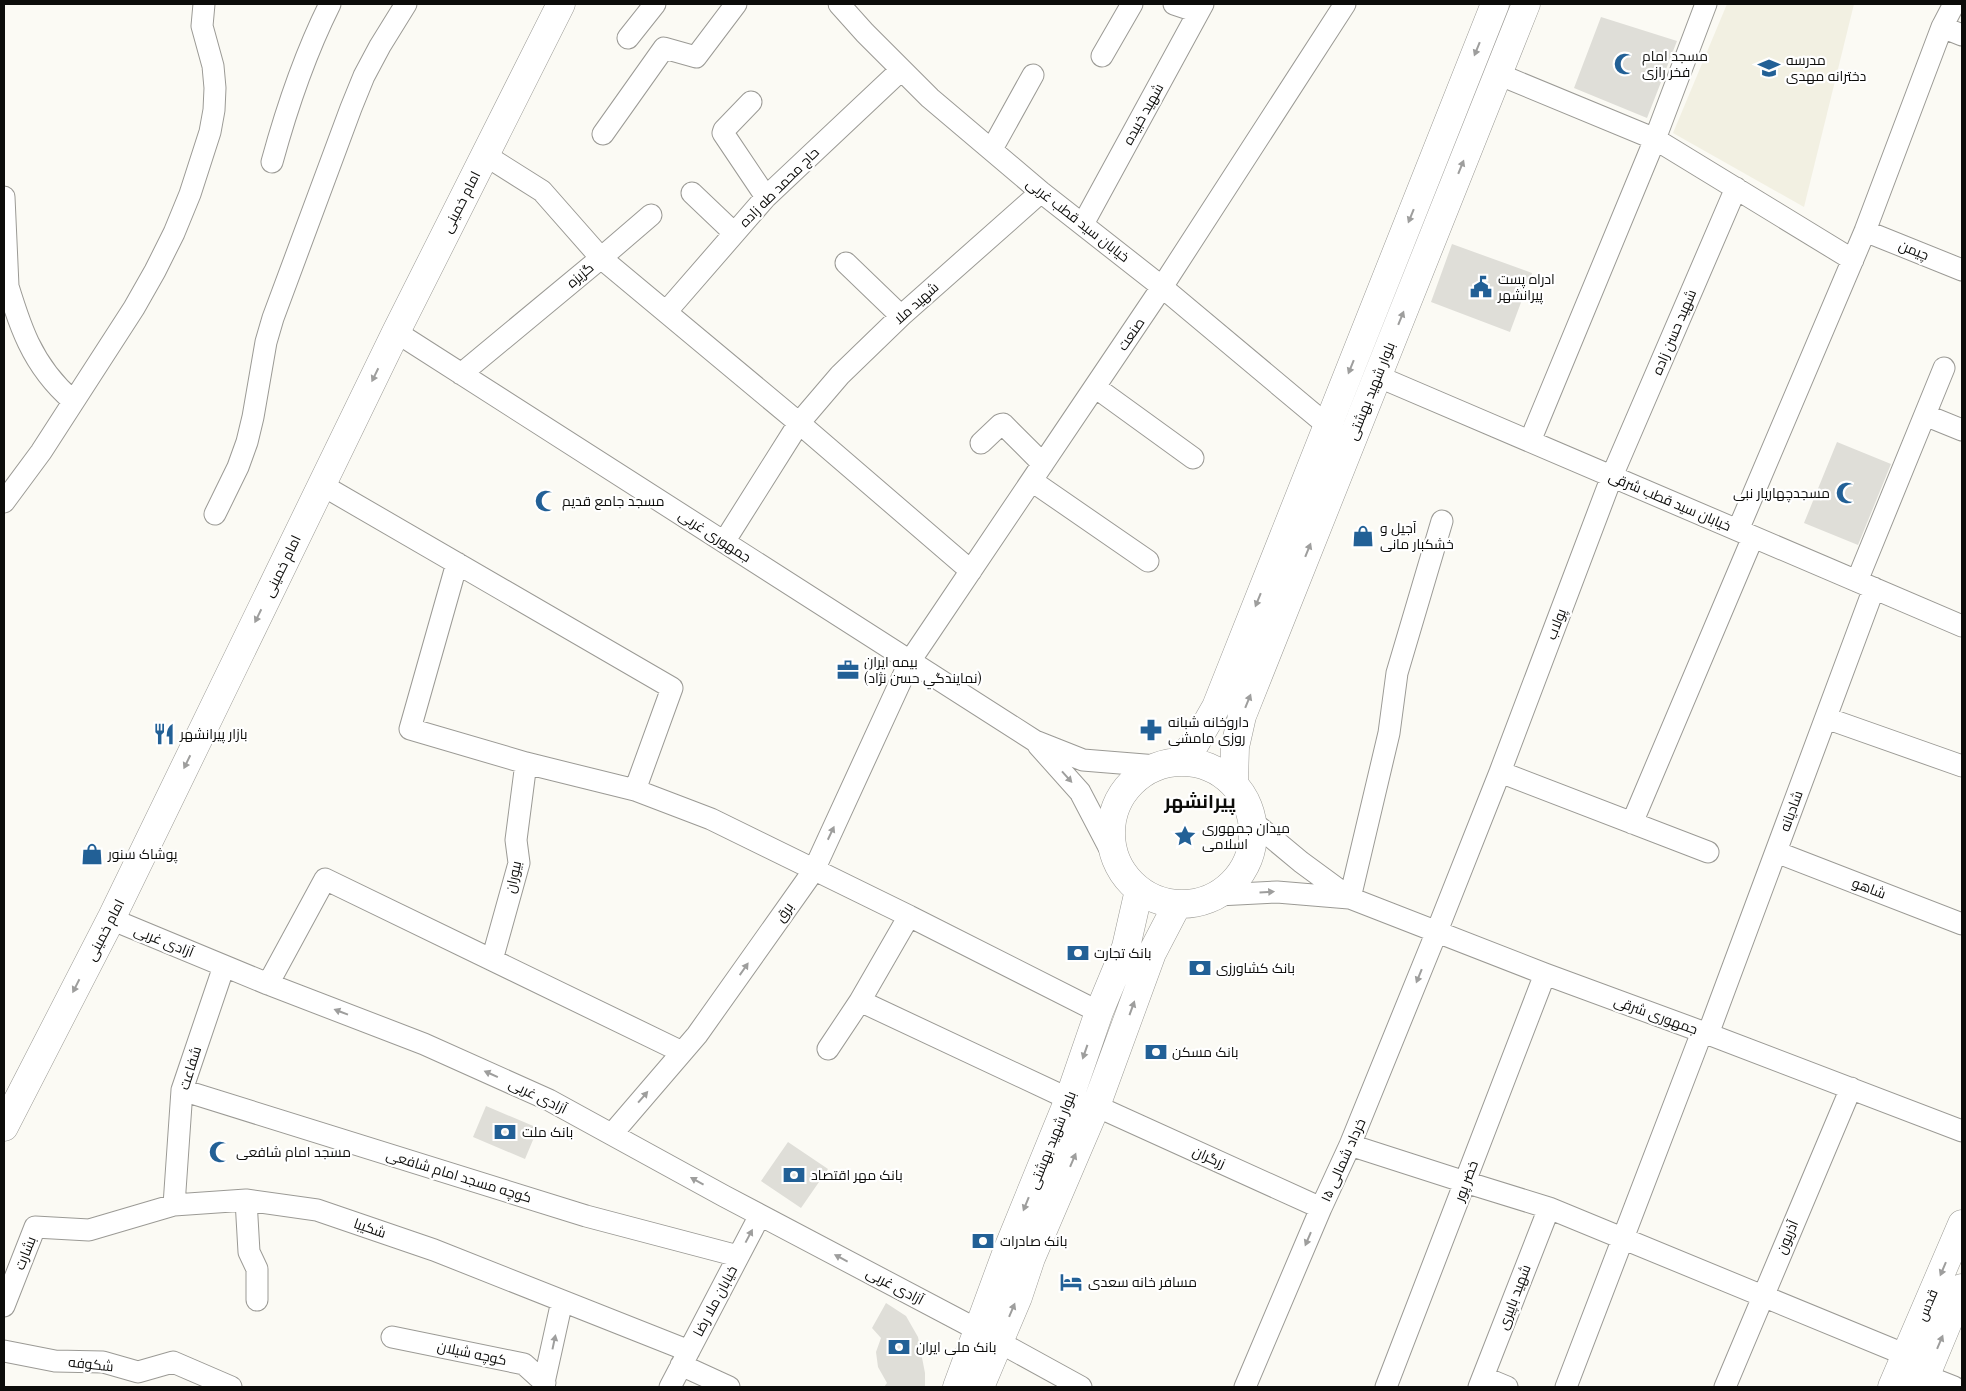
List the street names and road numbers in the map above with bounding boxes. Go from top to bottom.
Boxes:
street label: شهید خبیده [1118,80,1167,148]
street label: حاج محمد طه زاده [735,143,823,231]
street label: امام خمینی [437,168,485,236]
street label: خیابان سید قطب غربی [1023,173,1134,266]
street label: چیمن [1896,235,1932,265]
street label: گزیزه [562,258,597,291]
street label: شهید ملا [889,277,942,328]
street label: شهید حسن زاده [1647,286,1700,377]
street label: صنعت [1113,314,1149,354]
street label: بلوار شهید بهشتی [1342,339,1399,443]
street label: خیابان سید قطب شرقی [1606,466,1734,535]
street label: جمهوری غربی [675,505,755,566]
street label: امام خمینی [258,532,306,600]
street label: پولاب [1541,605,1571,642]
street label: شادیانه [1774,788,1807,834]
street label: بیوران [500,859,525,895]
street label: شاهو [1849,872,1889,903]
street label: امام خمینی [81,896,129,964]
street label: برق [770,898,797,925]
street label: آزادی غربی [132,920,197,961]
street label: جمهوری شرقی [1612,991,1701,1038]
street label: شفاعت [174,1044,205,1092]
street label: آزادی غربی [506,1073,571,1118]
street label: بلوار شهید بهشتی [1023,1088,1080,1192]
street label: ۱۵ خرداد شمالی [1316,1115,1369,1205]
street label: زرگران [1190,1141,1229,1172]
street label: کوچه مسجد امام شافعی [384,1144,534,1208]
street label: خضر پور [1449,1158,1483,1205]
street label: شکیبا [351,1213,389,1242]
street label: آذریون [1771,1217,1802,1257]
street label: بشارت [9,1233,40,1272]
street label: شهید باپیری [1492,1261,1536,1333]
street label: خیابان ملا رضا [688,1262,741,1340]
street label: آزادی غربی [863,1262,928,1309]
street label: قدس [1911,1286,1942,1324]
street label: کوچه شیلان [435,1336,509,1370]
street label: شکوفه [67,1352,115,1375]

